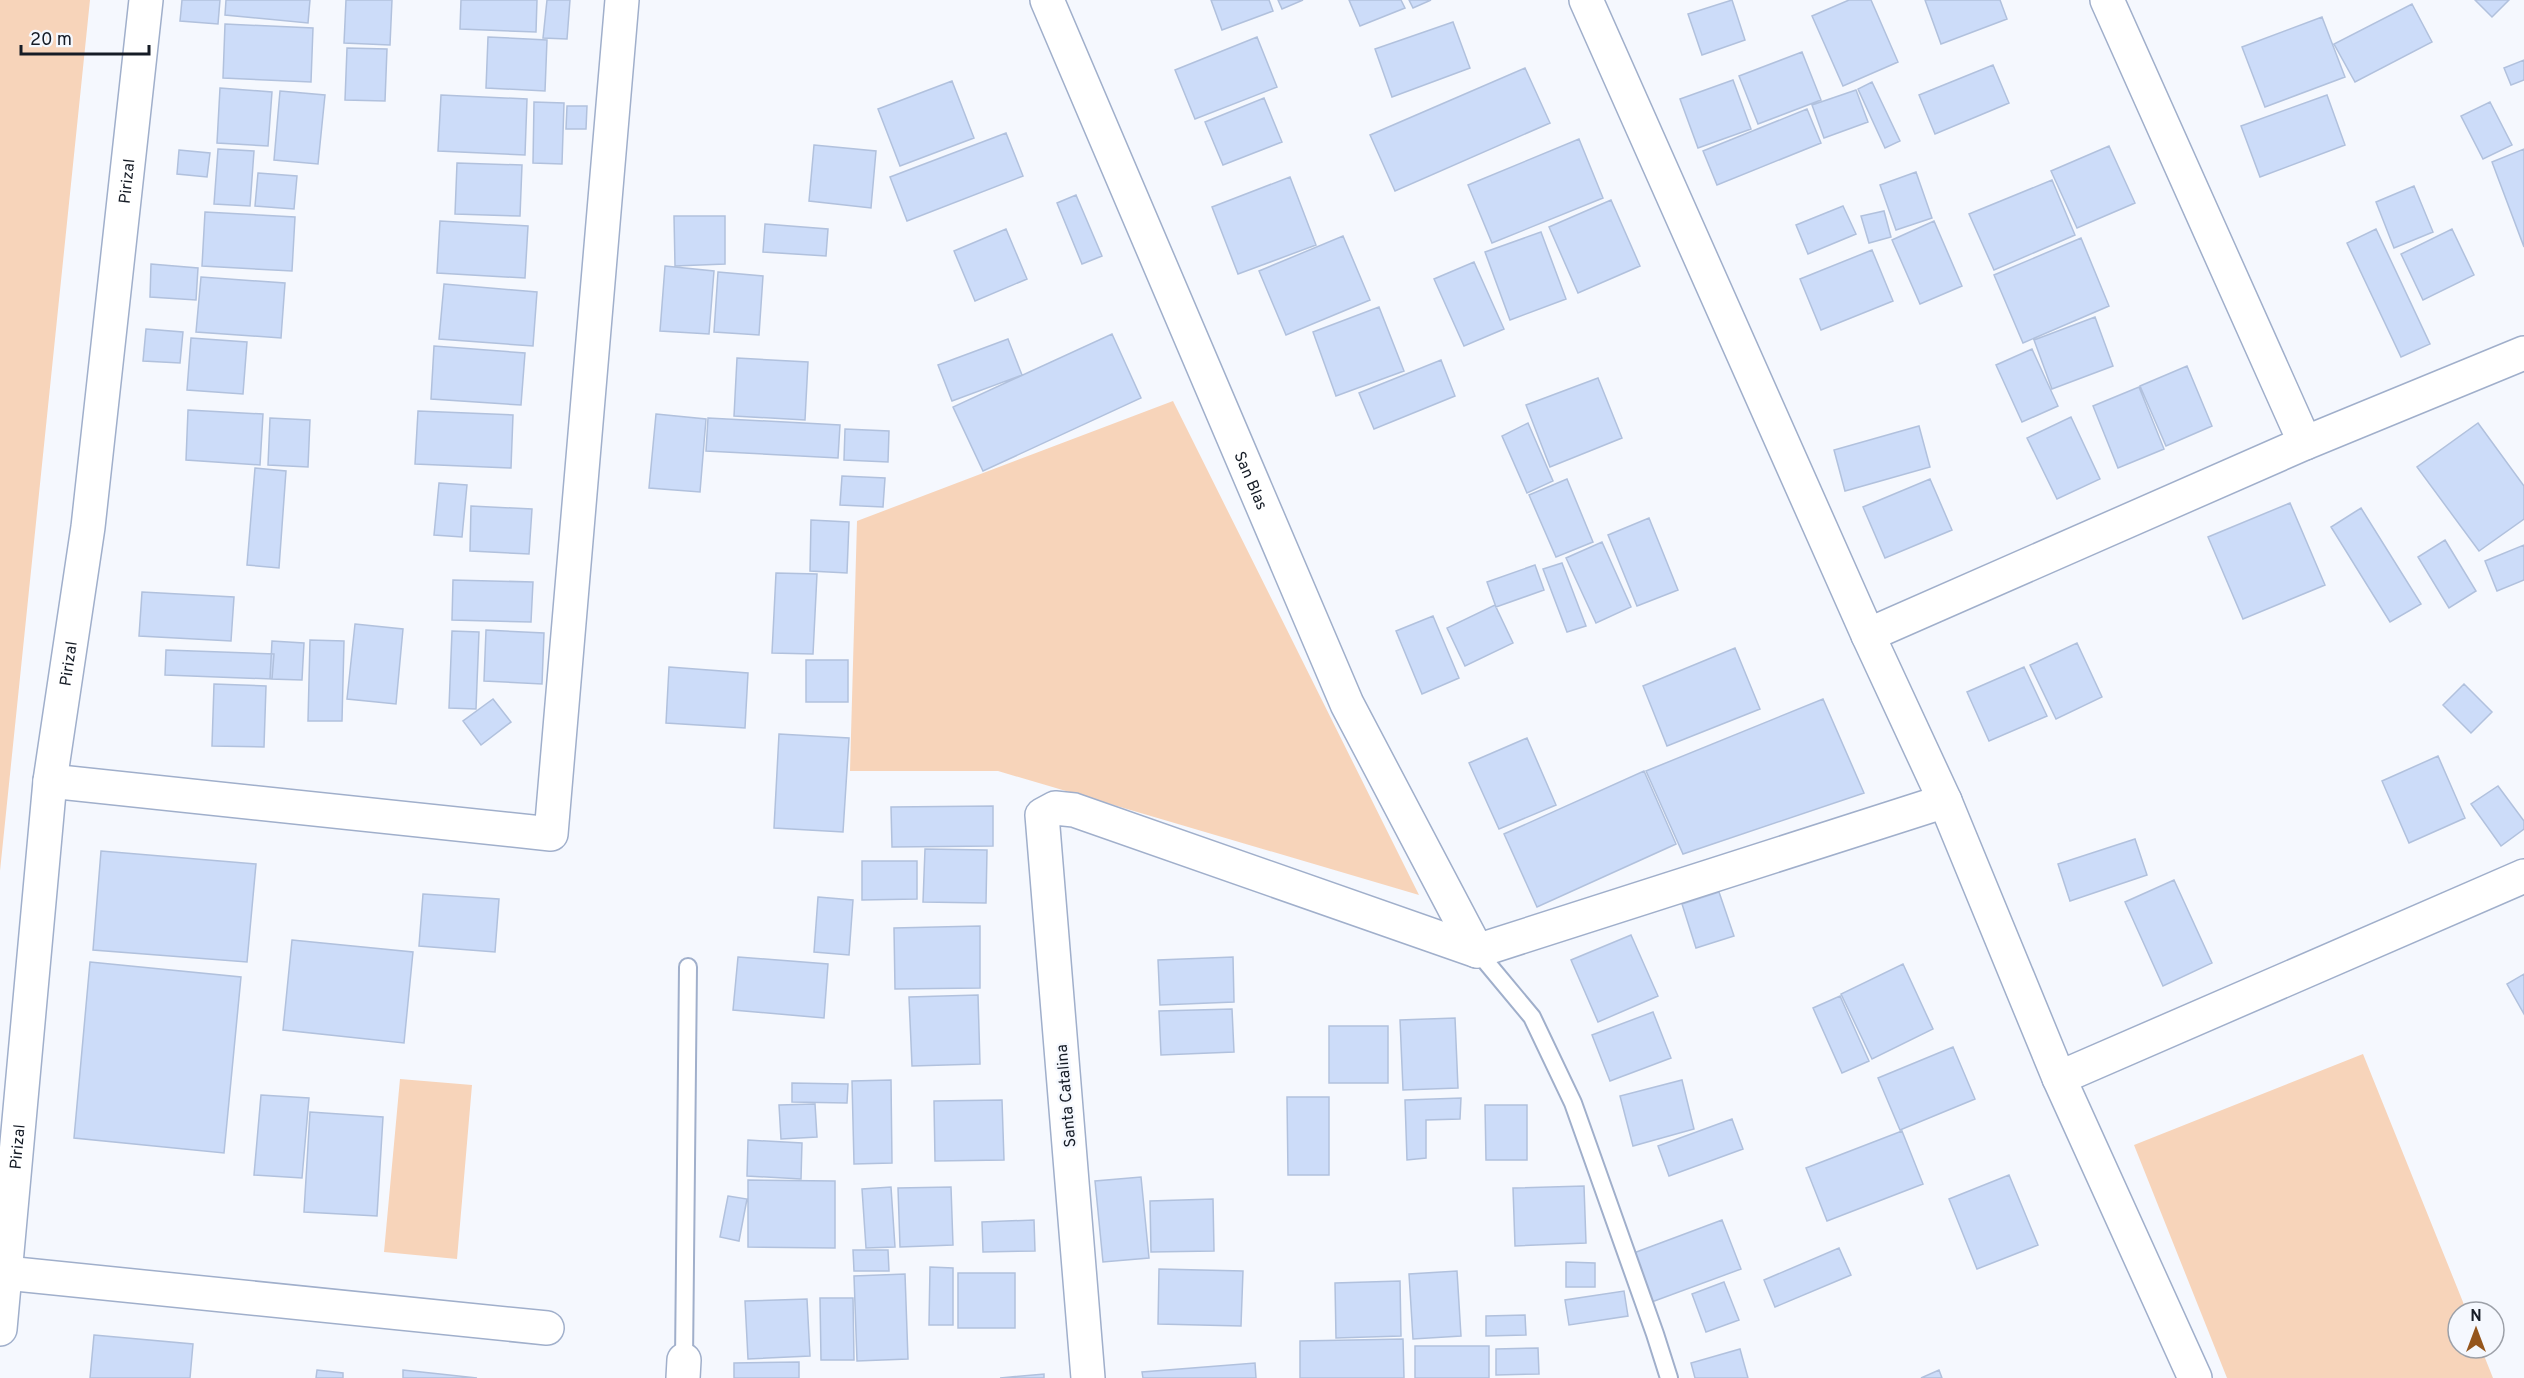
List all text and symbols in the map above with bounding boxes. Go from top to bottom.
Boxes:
scale bar [21,18,148,56]
text: 20 m [30,29,72,52]
street label: Pirizal [116,158,140,205]
street label: San Blas [1229,449,1271,513]
street label: Pirizal [56,640,83,688]
street label: Santa Catalina [1053,1043,1081,1148]
street label: Pirizal [7,1124,31,1170]
north arrow [2446,1300,2506,1360]
text: N [2470,1307,2482,1327]

